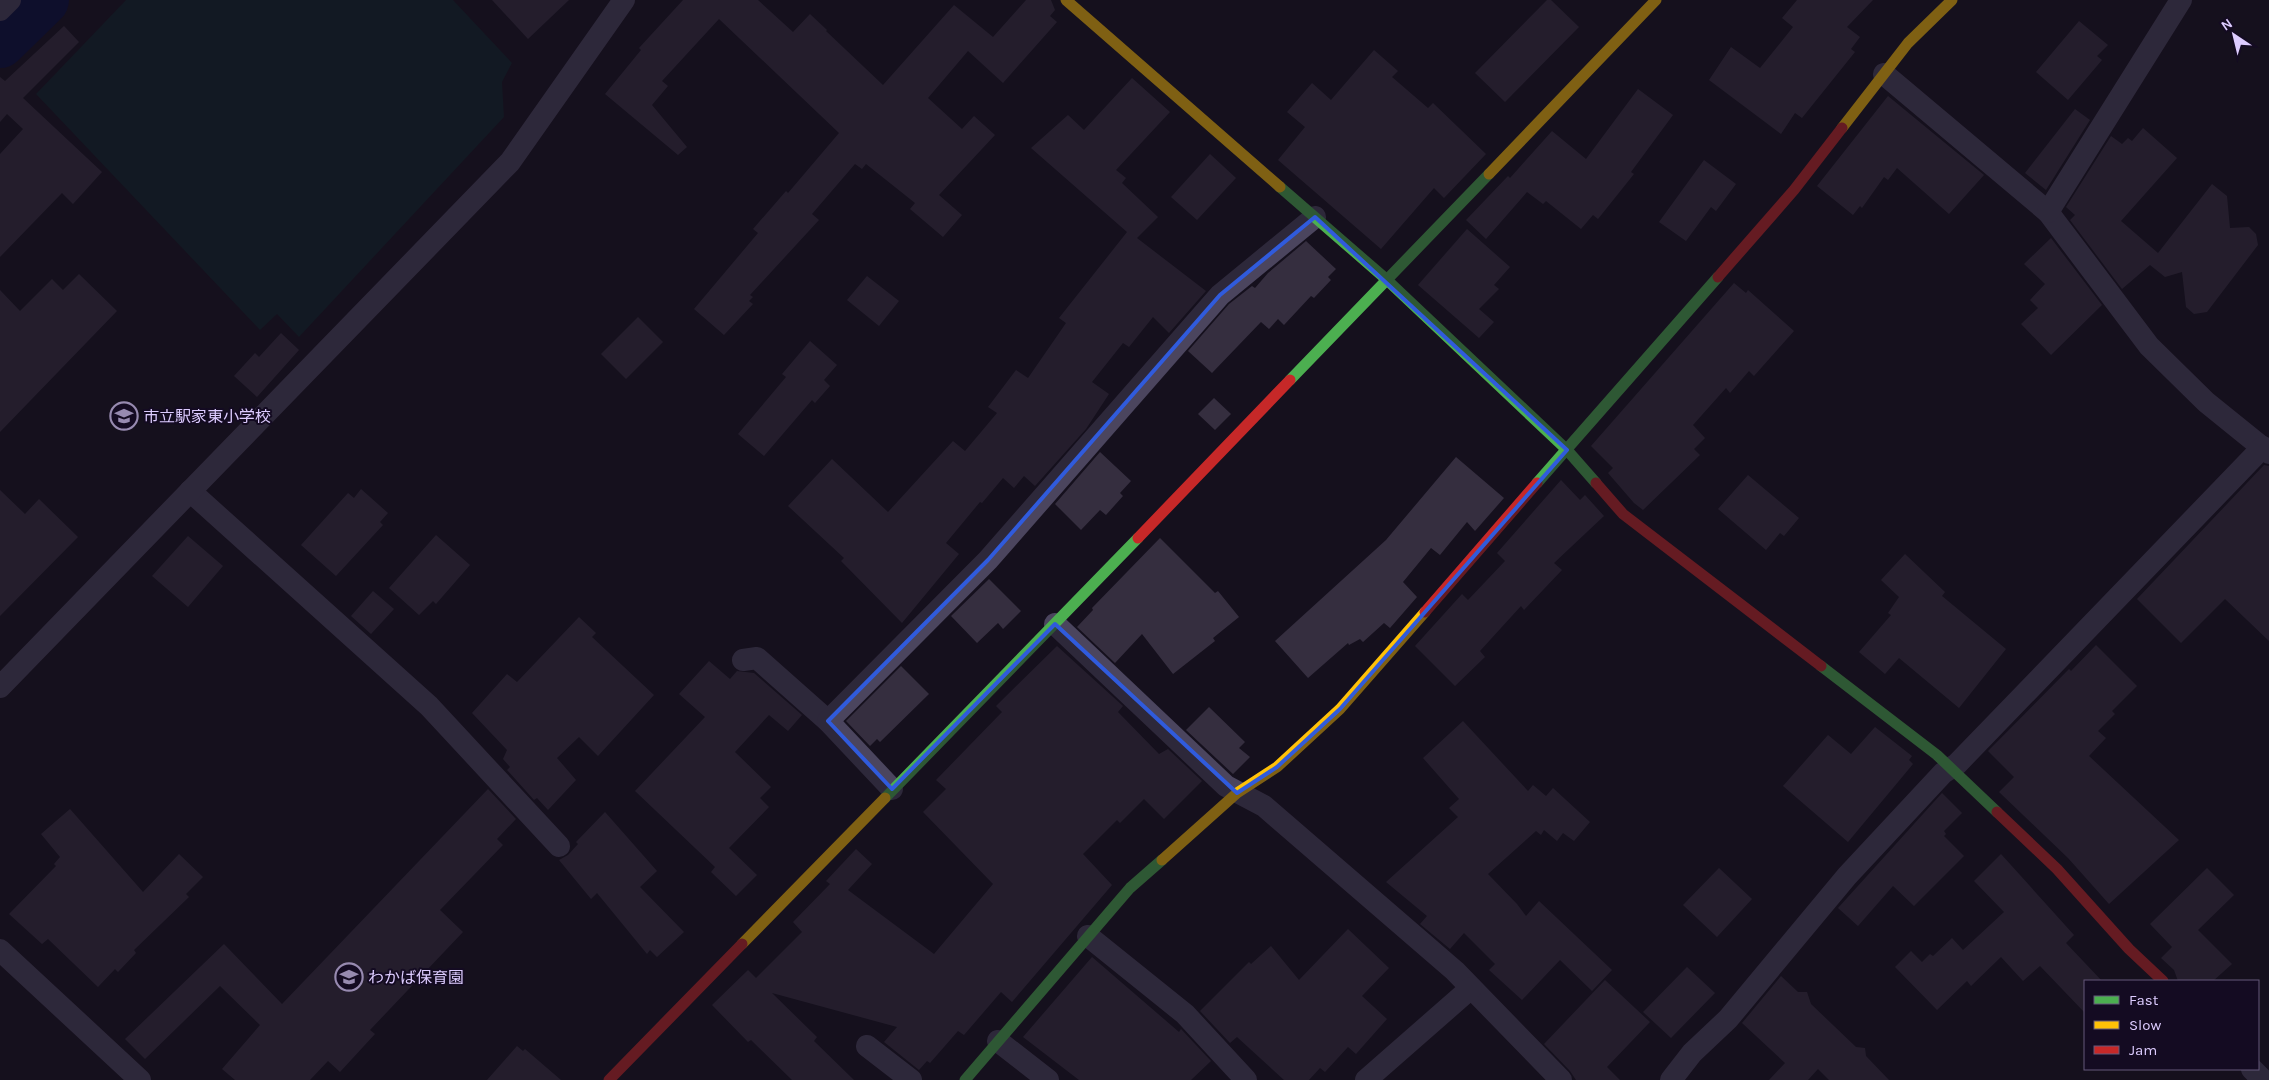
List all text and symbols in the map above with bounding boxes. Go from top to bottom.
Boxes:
north arrow [2209,10,2259,60]
text: N [2218,15,2236,35]
school or university icon: 市立駅家東小学校 [109,401,139,431]
place label: 市立駅家東小学校 [143,407,271,426]
school or university icon: わかば保育園 [334,962,364,992]
place label: わかば保育園 [368,968,464,987]
legend [2084,980,2259,1070]
text: Fast [2129,991,2159,1009]
text: Slow [2129,1016,2161,1034]
text: Jam [2129,1041,2157,1059]

